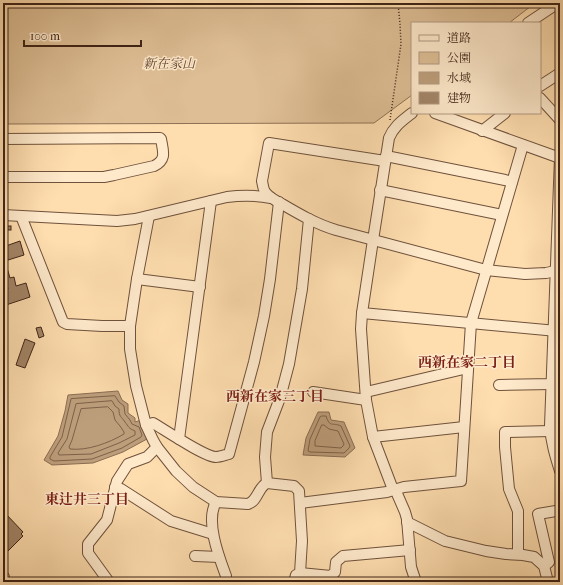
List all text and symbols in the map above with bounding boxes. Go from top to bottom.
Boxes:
scale bar [24,22,141,48]
legend [411,22,541,114]
text: 100 m [30,29,60,43]
text: 道路 [447,31,471,45]
text: 公園 [447,51,471,65]
park label: 新在家山 [143,56,196,71]
text: 水域 [447,71,471,85]
text: 建物 [447,91,471,105]
district label: 西新在家二丁目 [418,354,516,371]
district label: 西新在家三丁目 [226,388,324,405]
district label: 東辻井三丁目 [45,491,129,508]

